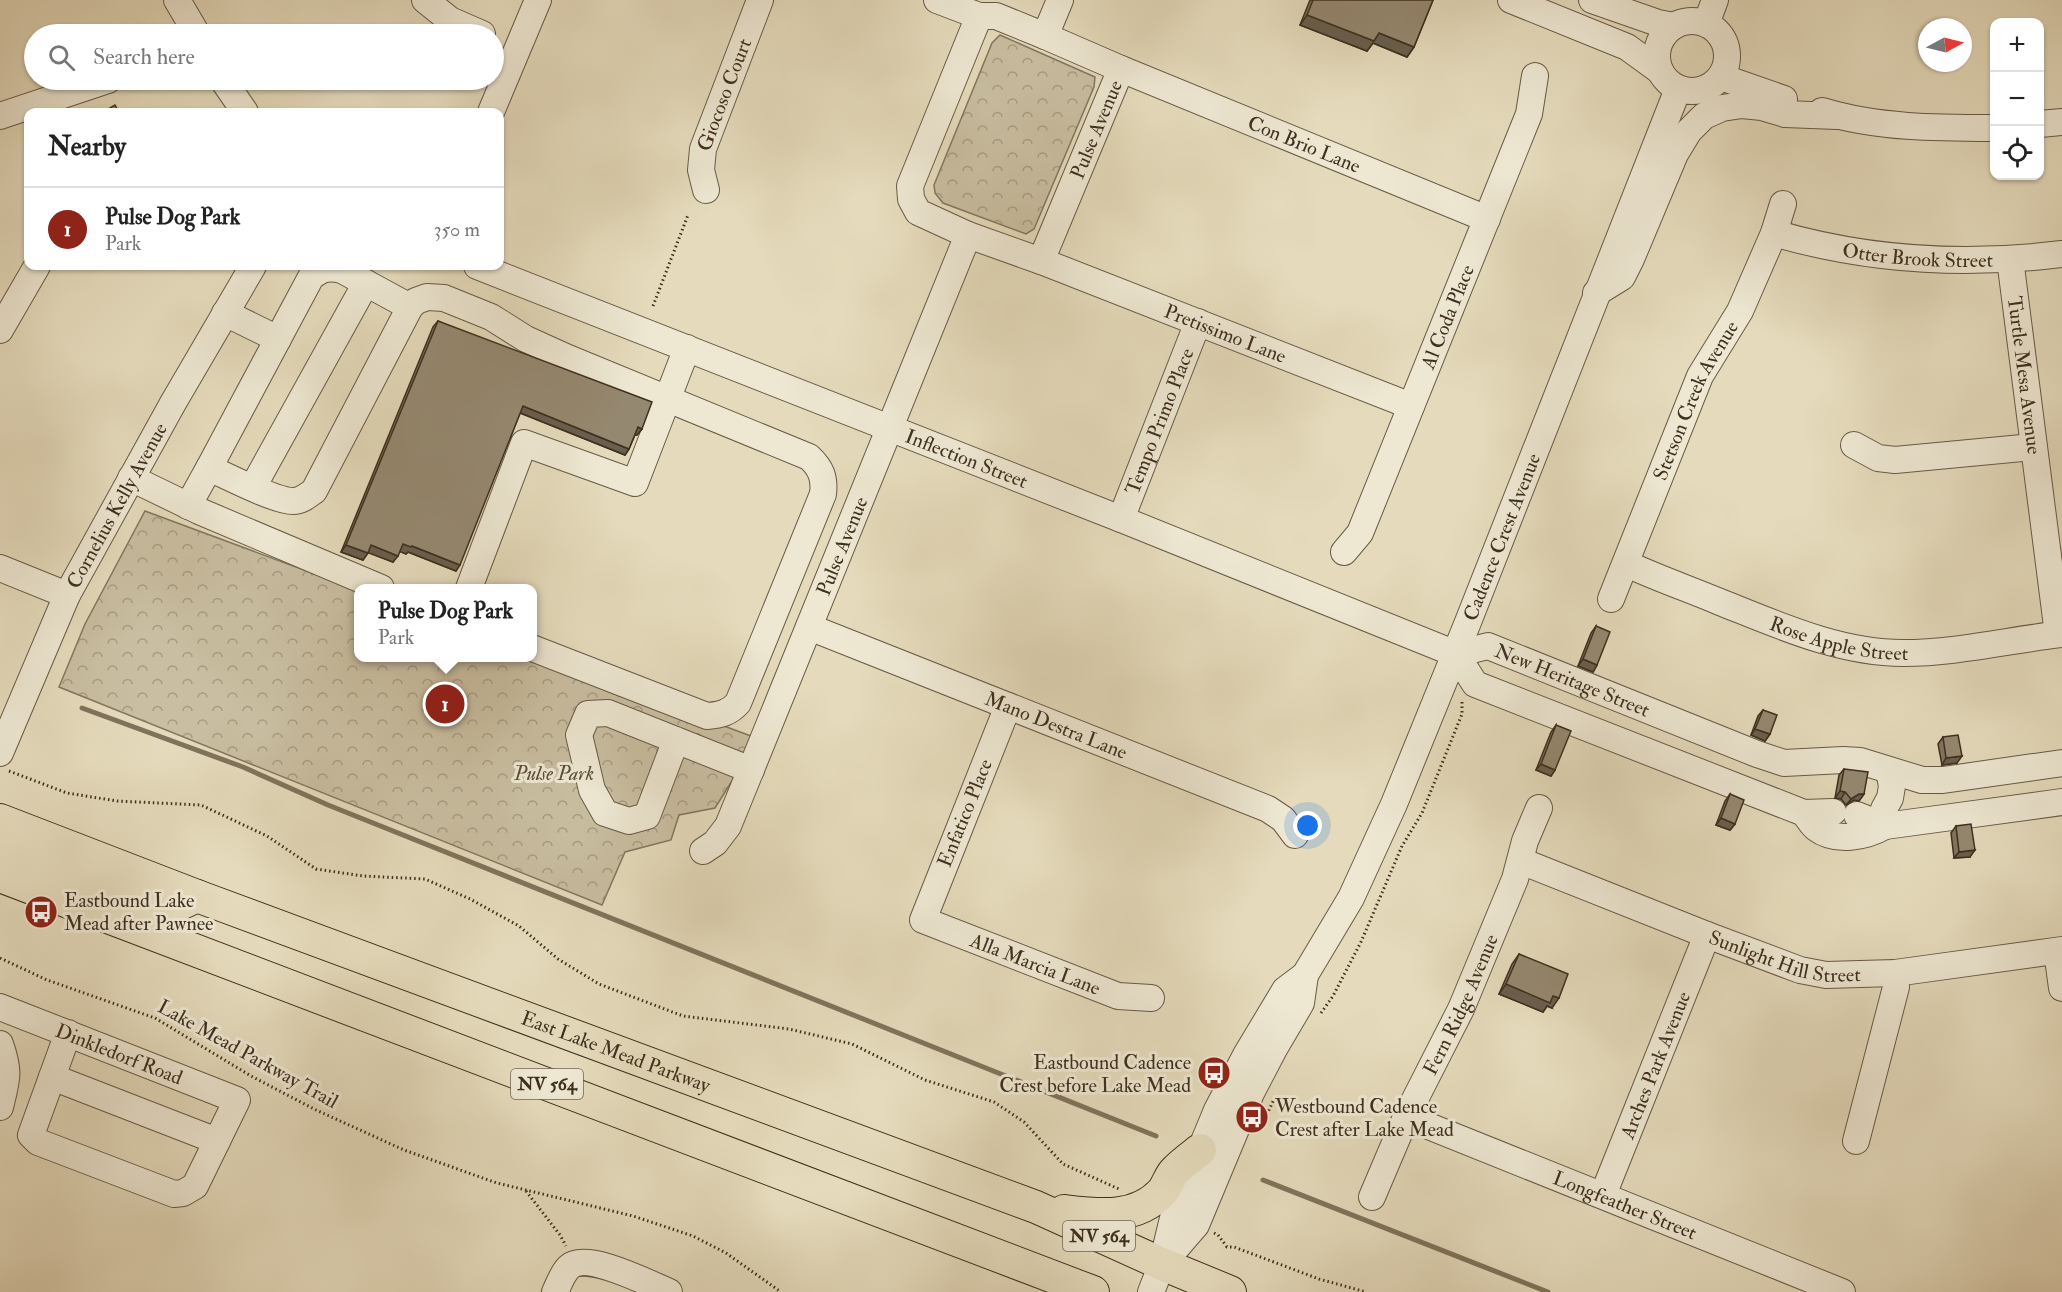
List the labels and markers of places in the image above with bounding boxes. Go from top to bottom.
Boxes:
pin: 1 [426,682,464,726]
place label: Eastbound Lake Mead after Pawnee [64,888,213,936]
bus stop icon: Eastbound Lake Mead after Pawnee [23,894,59,930]
place label: Eastbound Cadence Crest before Lake Mead [999,1050,1191,1098]
bus stop icon: Eastbound Cadence Crest before Lake Mead [1196,1055,1232,1091]
place label: Westbound Cadence Crest after Lake Mead [1274,1094,1454,1142]
bus stop icon: Westbound Cadence Crest after Lake Mead [1234,1099,1270,1135]

